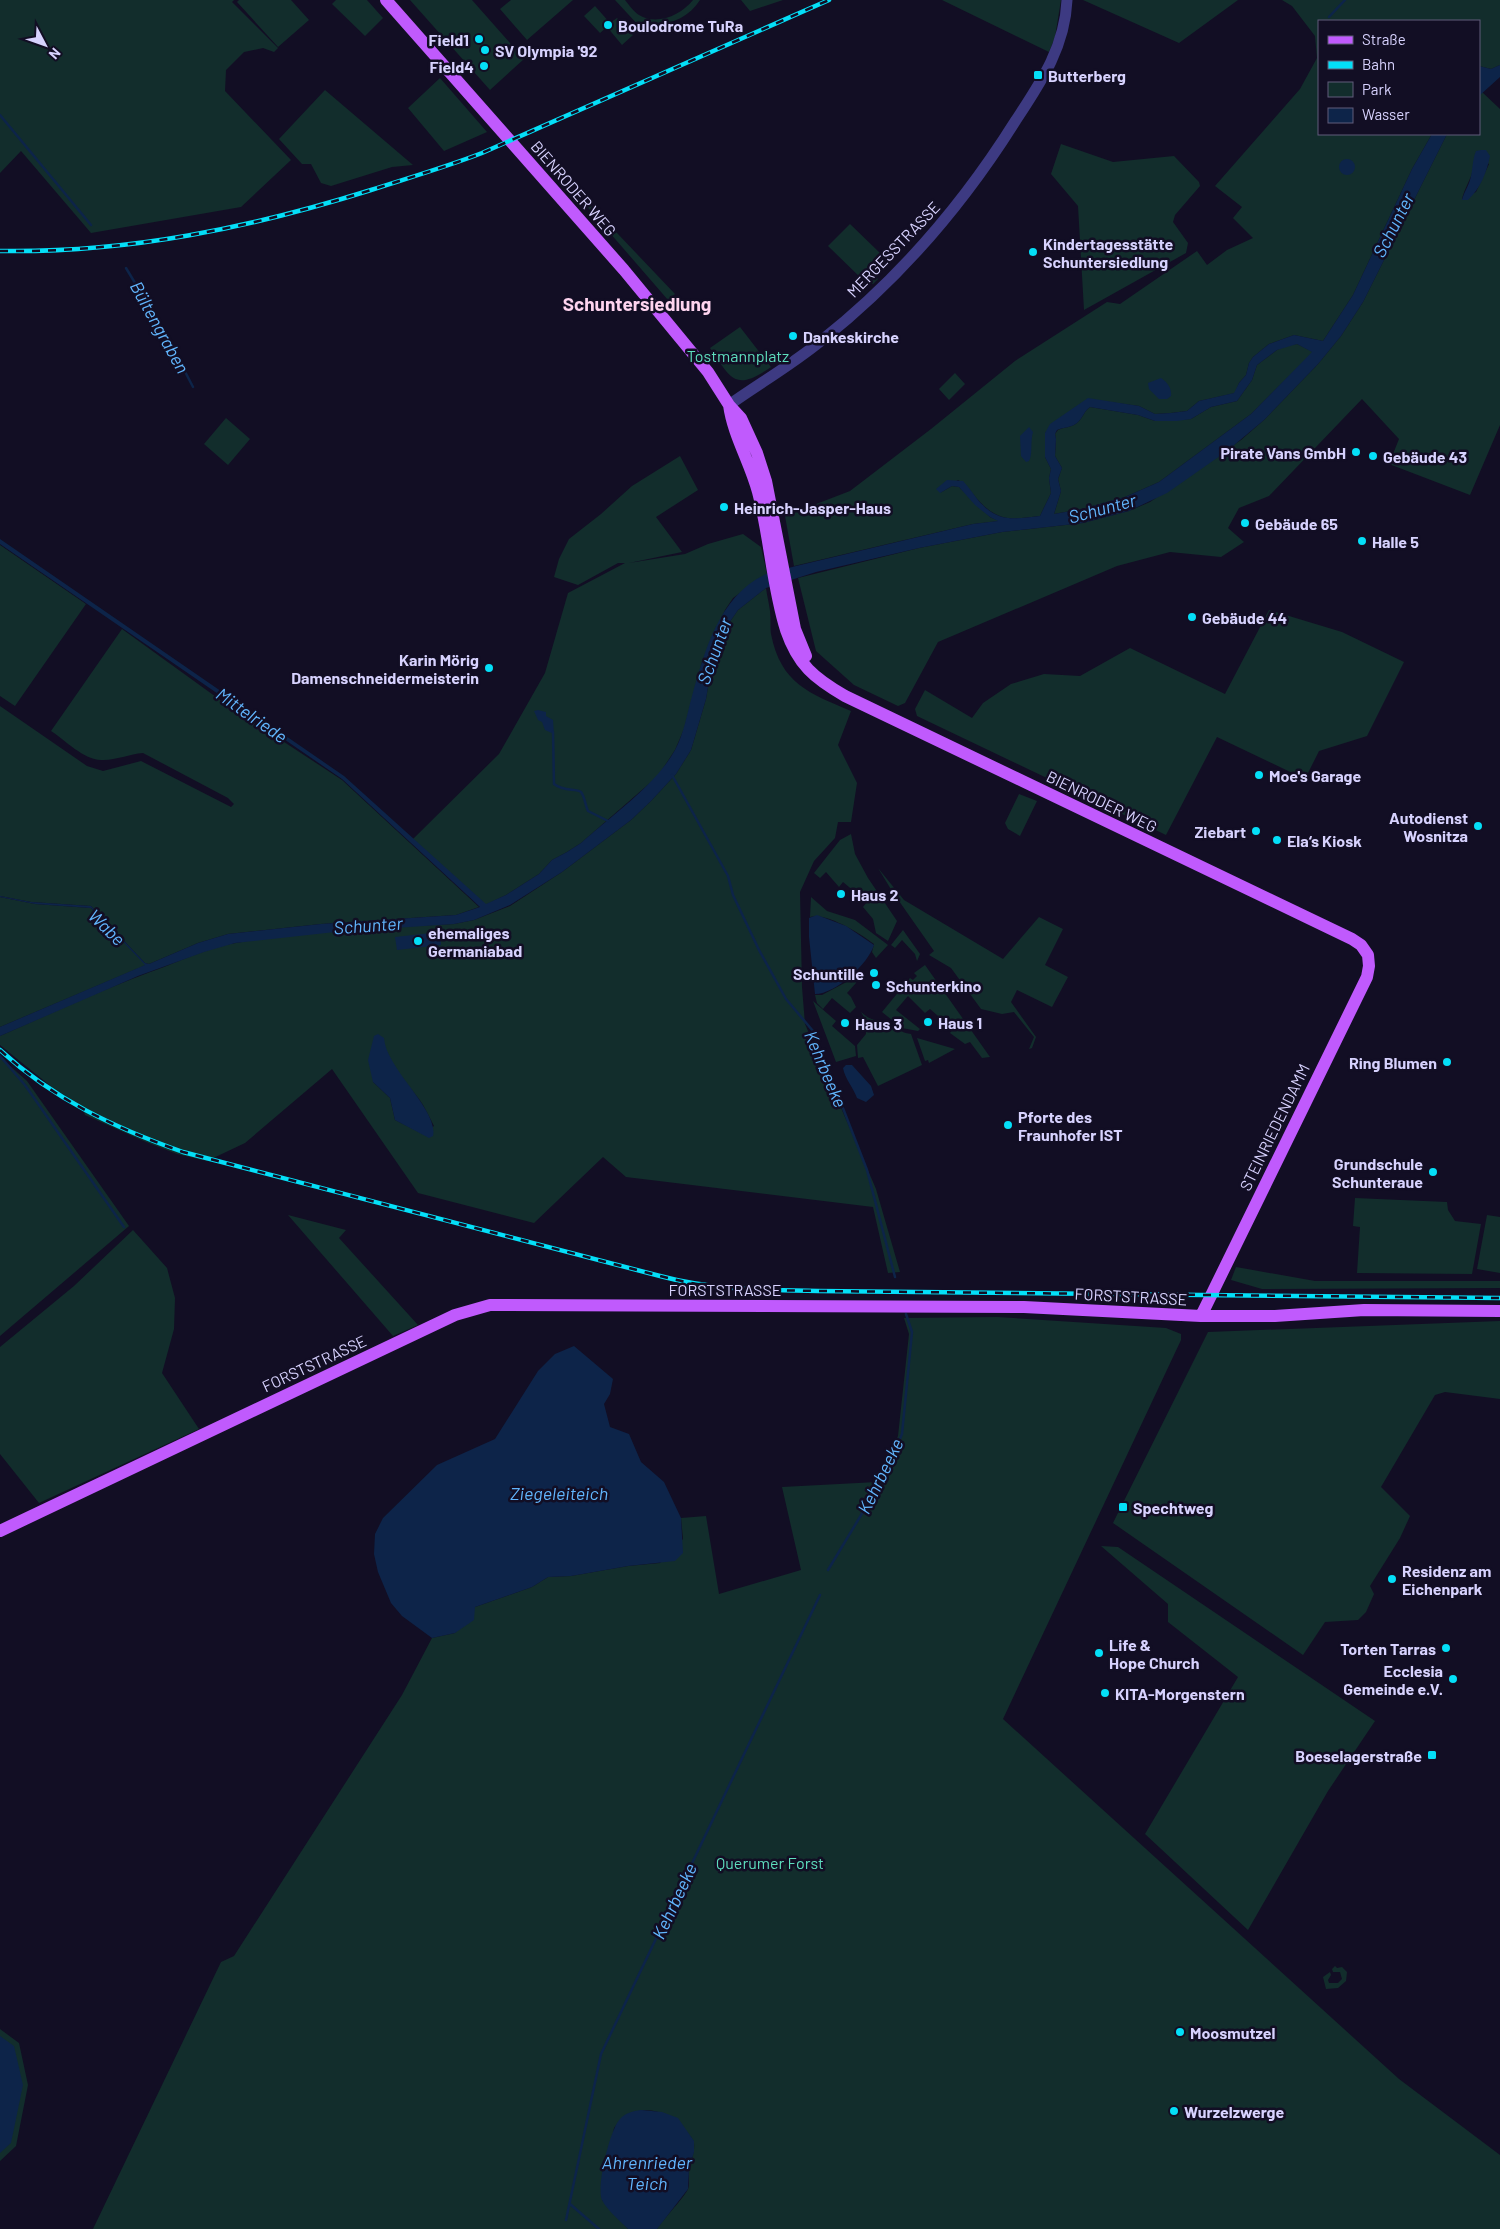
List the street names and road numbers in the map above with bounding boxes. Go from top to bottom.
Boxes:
street label: BIENRODER WEG [527,136,621,240]
street label: MERGESSTRASSE [842,197,944,301]
street label: BIENRODER WEG [1044,766,1160,836]
street label: STEINRIEDENDAMM [1235,1061,1313,1193]
street label: FORSTSTRASSE [669,1280,781,1299]
street label: FORSTSTRASSE [1074,1284,1188,1308]
street label: FORSTSTRASSE [259,1331,369,1395]

